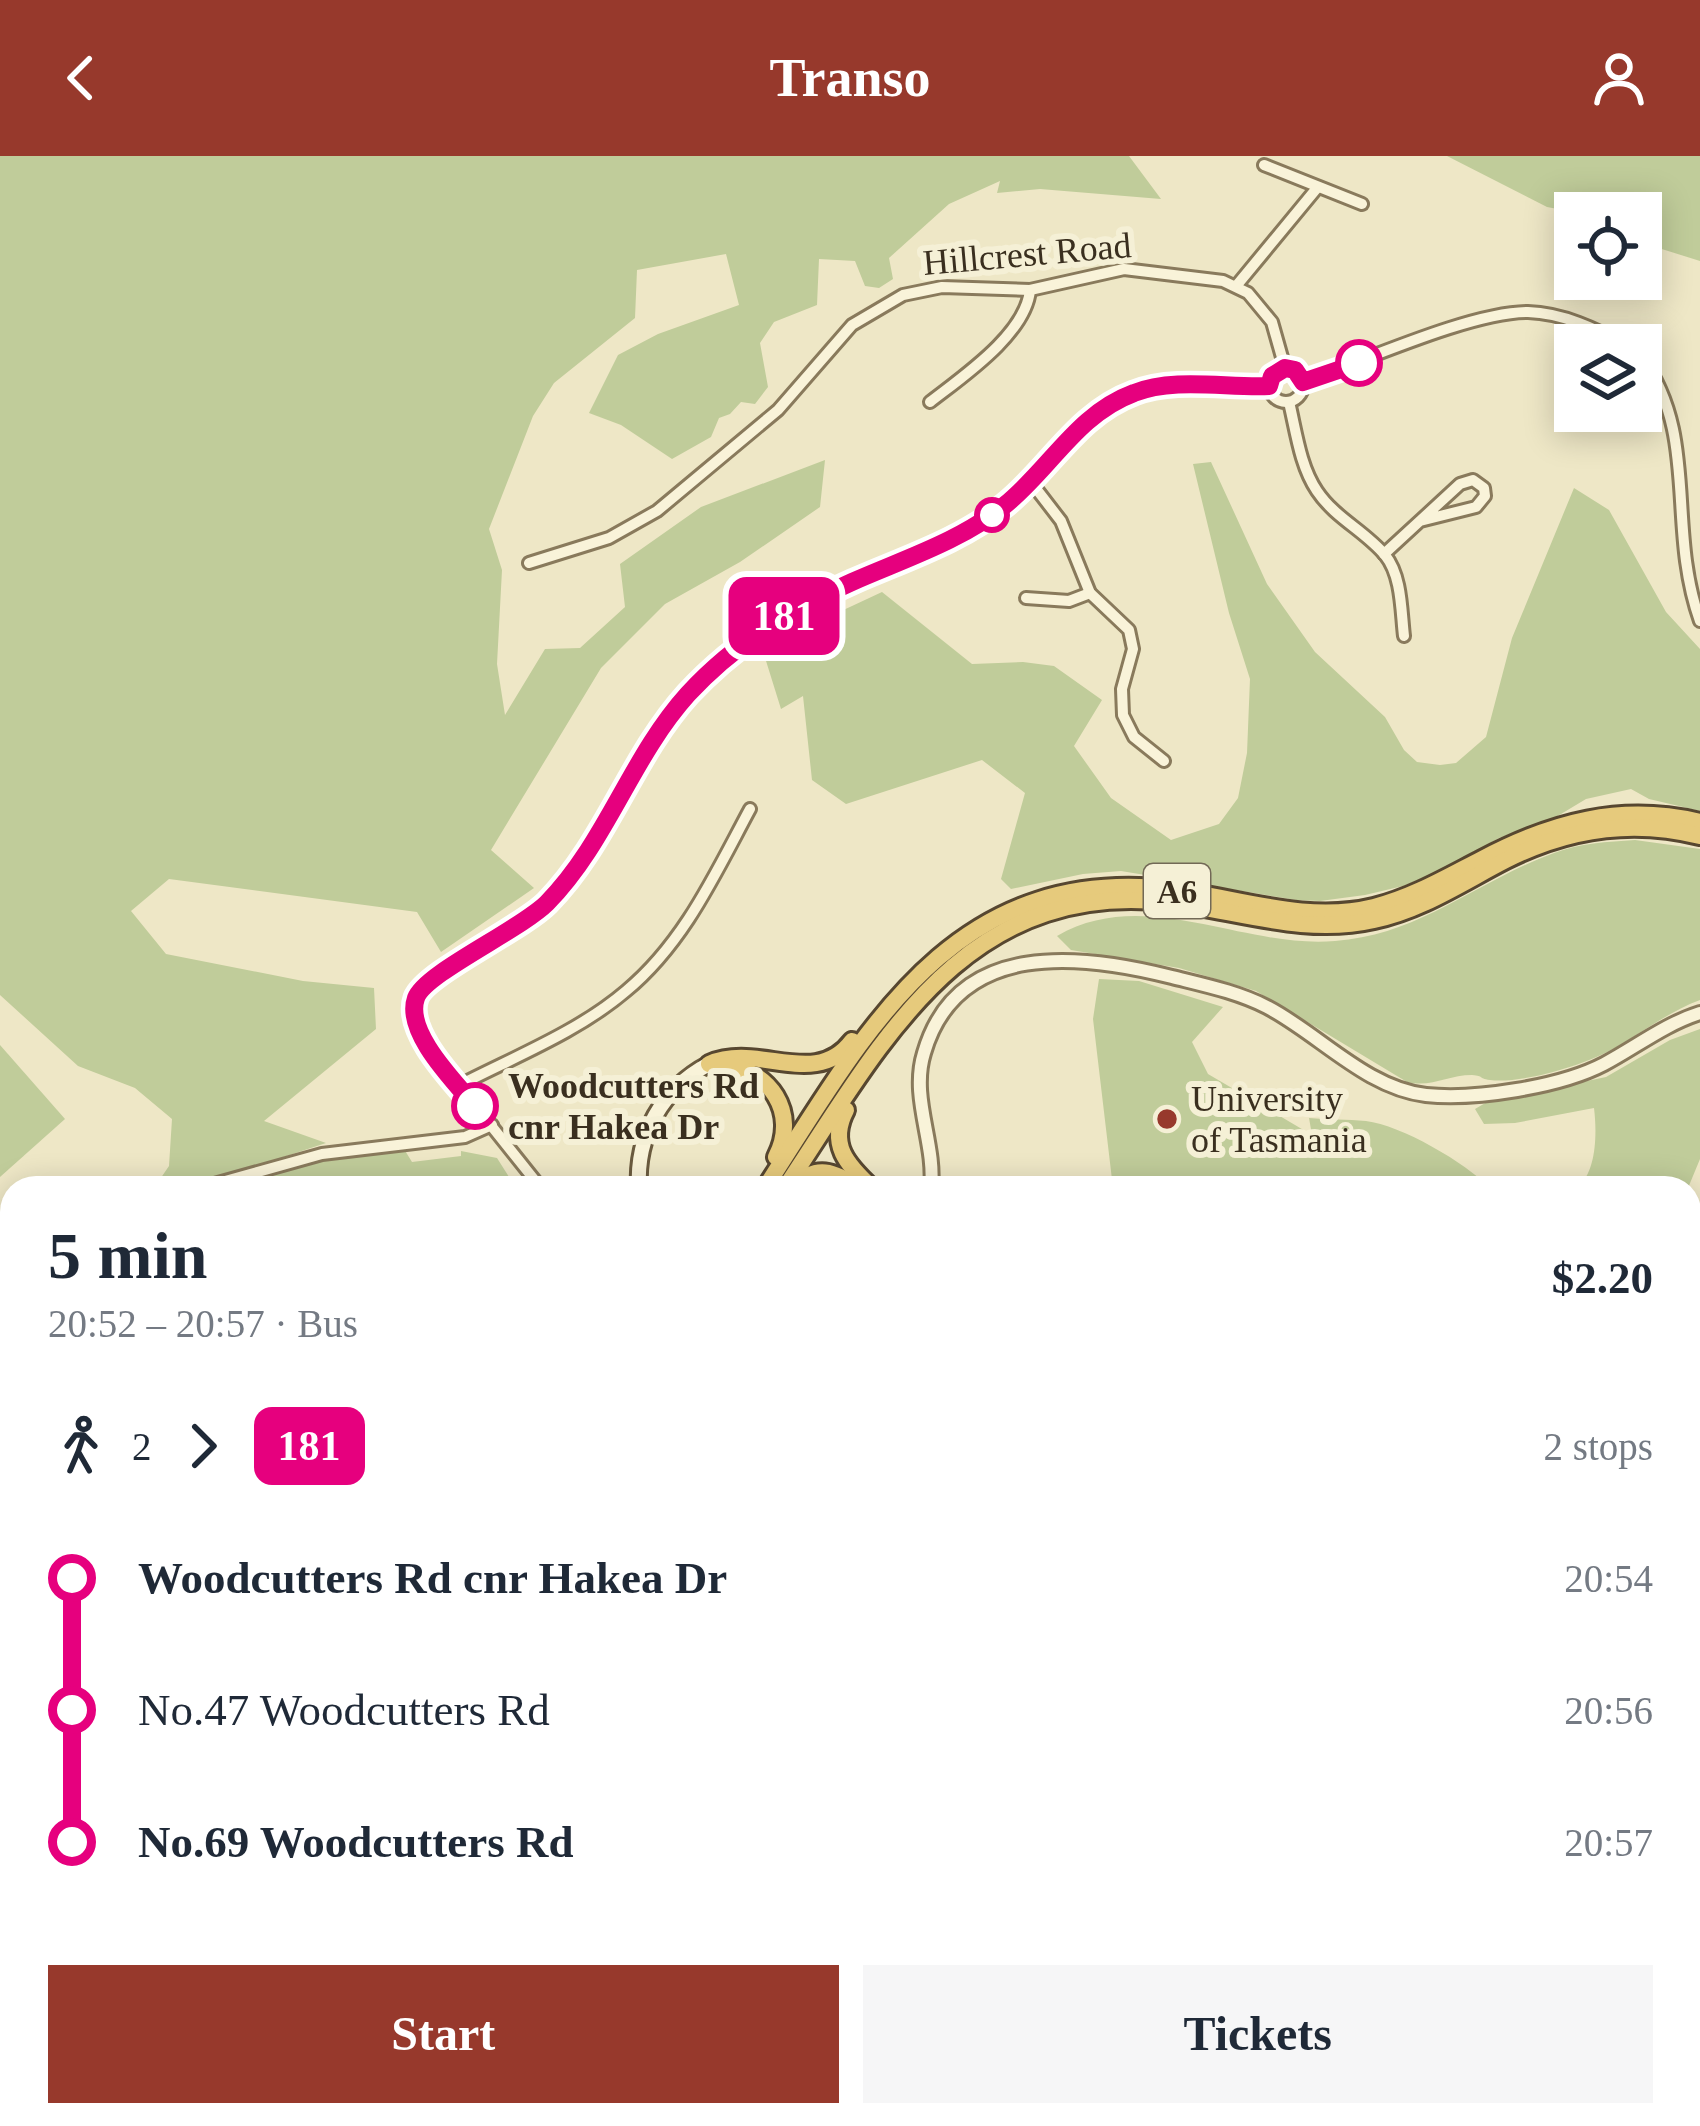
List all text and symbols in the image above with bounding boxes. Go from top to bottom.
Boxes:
icon: back [48,45,114,111]
icon: person [1586,45,1652,111]
text: Transo [769,48,931,108]
map controls [1554,192,1662,432]
button: locate [1554,192,1662,300]
street label: Hillcrest Road [921,225,1133,283]
button: layers [1554,324,1662,432]
unlabelled marker [1337,341,1381,385]
unlabelled marker [976,499,1008,531]
line badge: 181 [715,577,853,655]
text: 181 [753,593,816,639]
road number: A6 [1144,864,1210,918]
place label: Woodcutters Rd cnr Hakea Dr [508,1066,759,1147]
place label: University of Tasmania [1191,1079,1367,1160]
marker: Woodcutters Rd cnr Hakea Dr [453,1084,497,1128]
marker: University of Tasmania [1154,1106,1180,1132]
text: 5 min [48,1219,208,1292]
text: $2.20 [1552,1253,1653,1303]
text: 20:52 – 20:57 · Bus [48,1302,358,1345]
icon: walk [48,1413,114,1479]
icon: forward [170,1413,236,1479]
text: 181 [278,1423,341,1469]
text: 2 [132,1425,152,1468]
text: 2 stops [1544,1425,1653,1468]
text: Woodcutters Rd cnr Hakea Dr [138,1553,727,1603]
text: 20:54 [1564,1557,1653,1600]
text: No.47 Woodcutters Rd [138,1685,550,1735]
text: 20:56 [1564,1689,1653,1732]
text: No.69 Woodcutters Rd [138,1817,573,1867]
text: 20:57 [1564,1821,1653,1864]
button: Start [48,1965,839,2103]
button: Tickets [863,1965,1653,2103]

